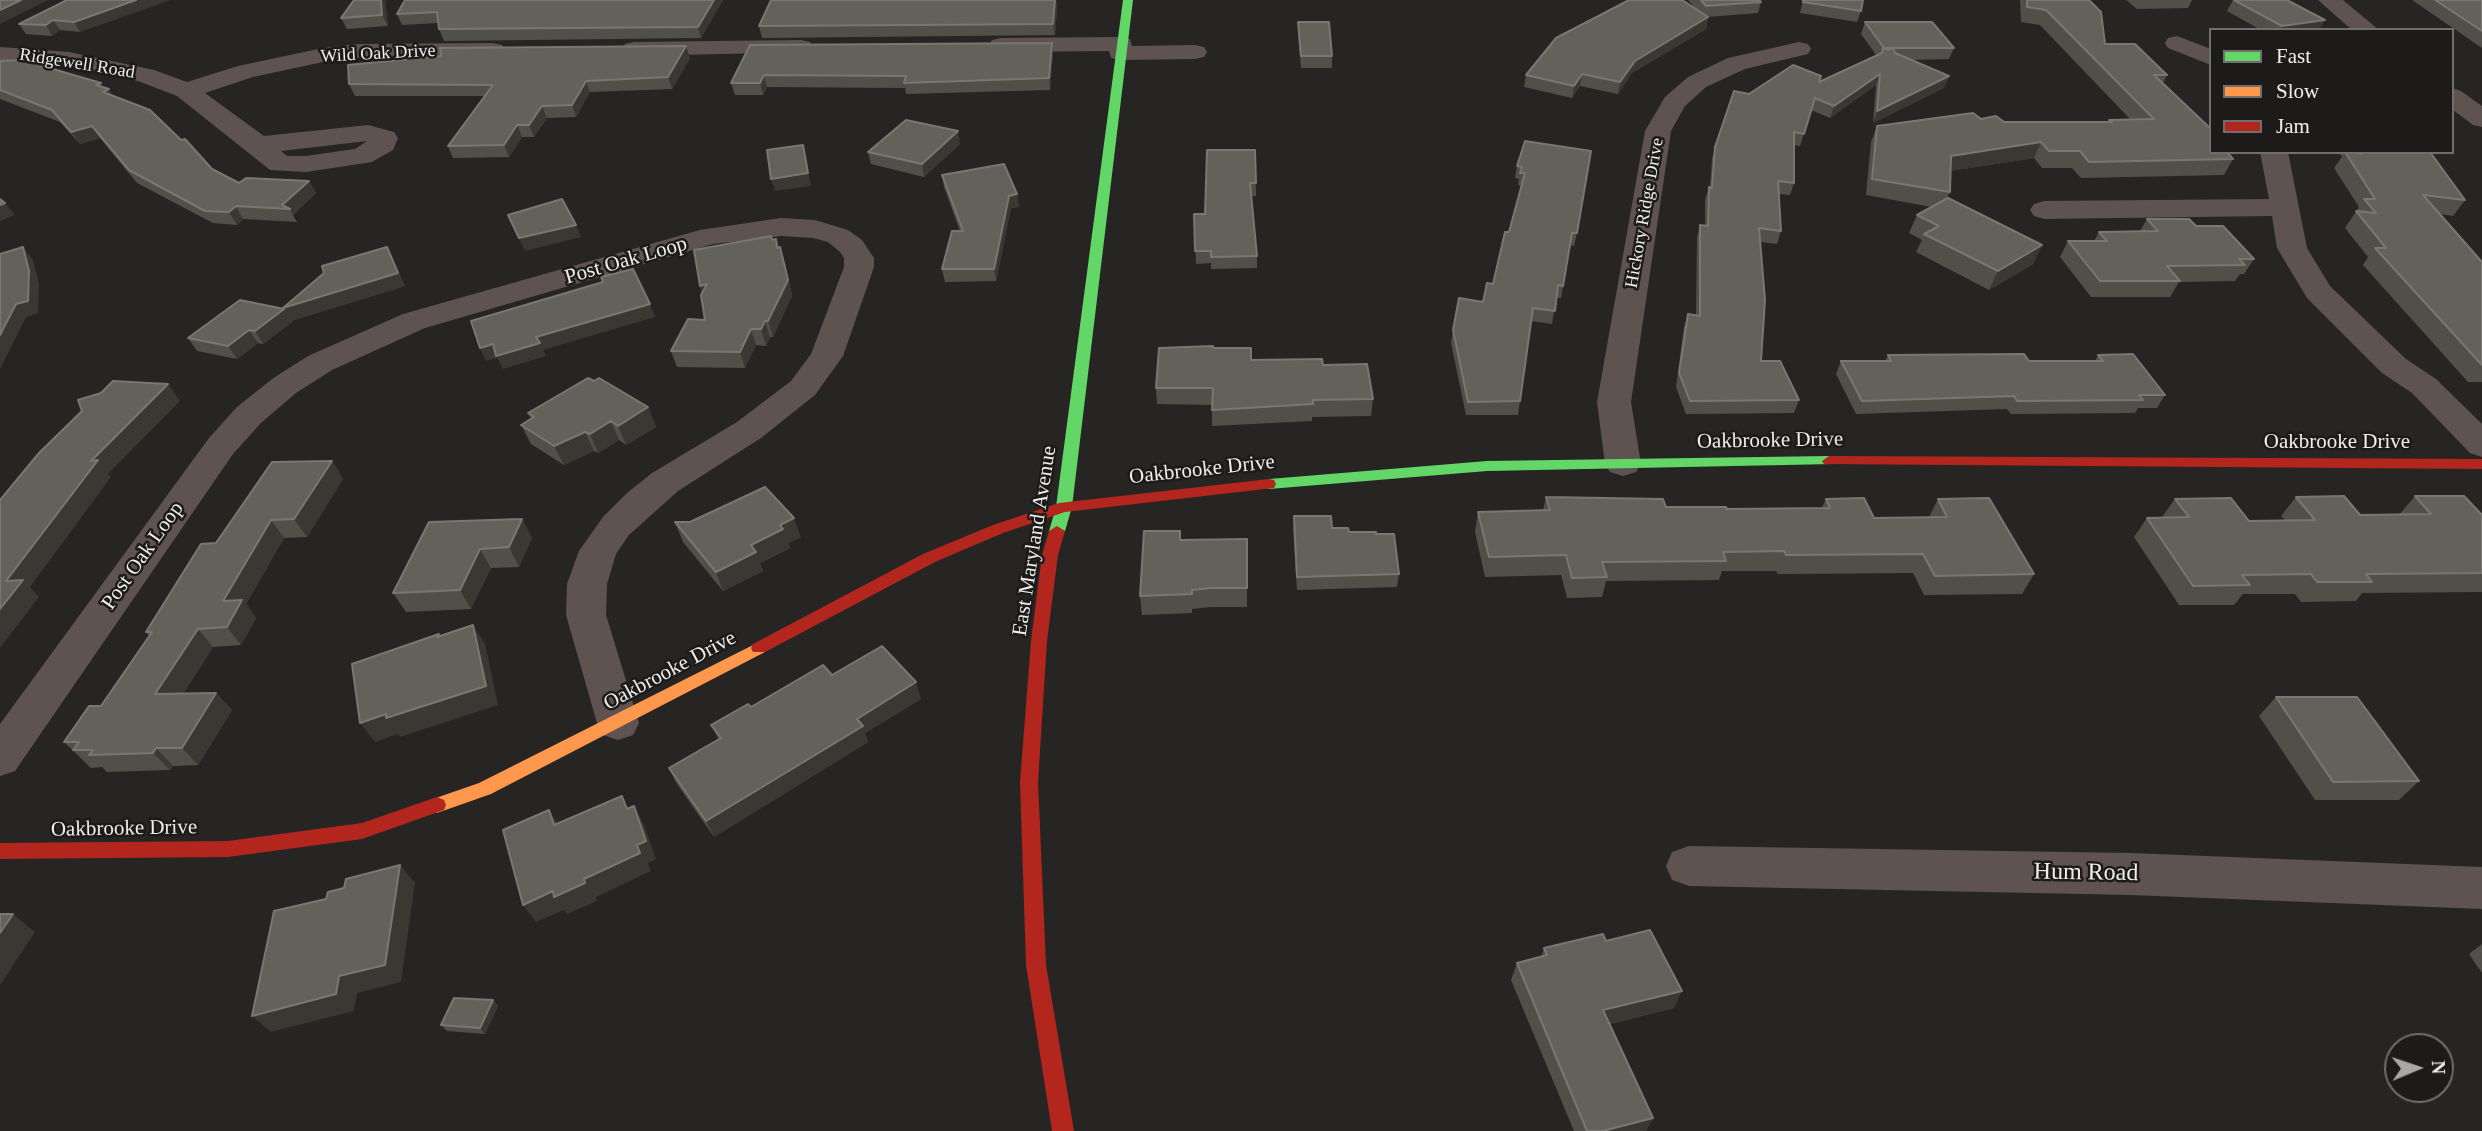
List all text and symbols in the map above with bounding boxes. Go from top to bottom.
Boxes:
legend [2209,28,2454,154]
street label: Wild Oak Drive [320,40,436,68]
street label: Ridgewell Road [18,44,136,84]
text: Fast [2276,44,2311,68]
text: Slow [2276,79,2319,103]
text: Jam [2276,114,2310,138]
street label: Hickory Ridge Drive [1621,136,1669,290]
street label: Post Oak Loop [562,232,690,290]
street label: Oakbrooke Drive [1697,427,1843,455]
street label: Oakbrooke Drive [2264,429,2410,455]
street label: East Maryland Avenue [1008,444,1062,638]
street label: Oakbrooke Drive [1128,450,1276,490]
street label: Post Oak Loop [97,497,189,615]
street label: Oakbrooke Drive [599,626,741,716]
street label: Oakbrooke Drive [51,815,197,843]
street label: Hum Road [2033,858,2139,888]
north arrow [2384,1033,2454,1103]
text: N [2428,1060,2449,1075]

